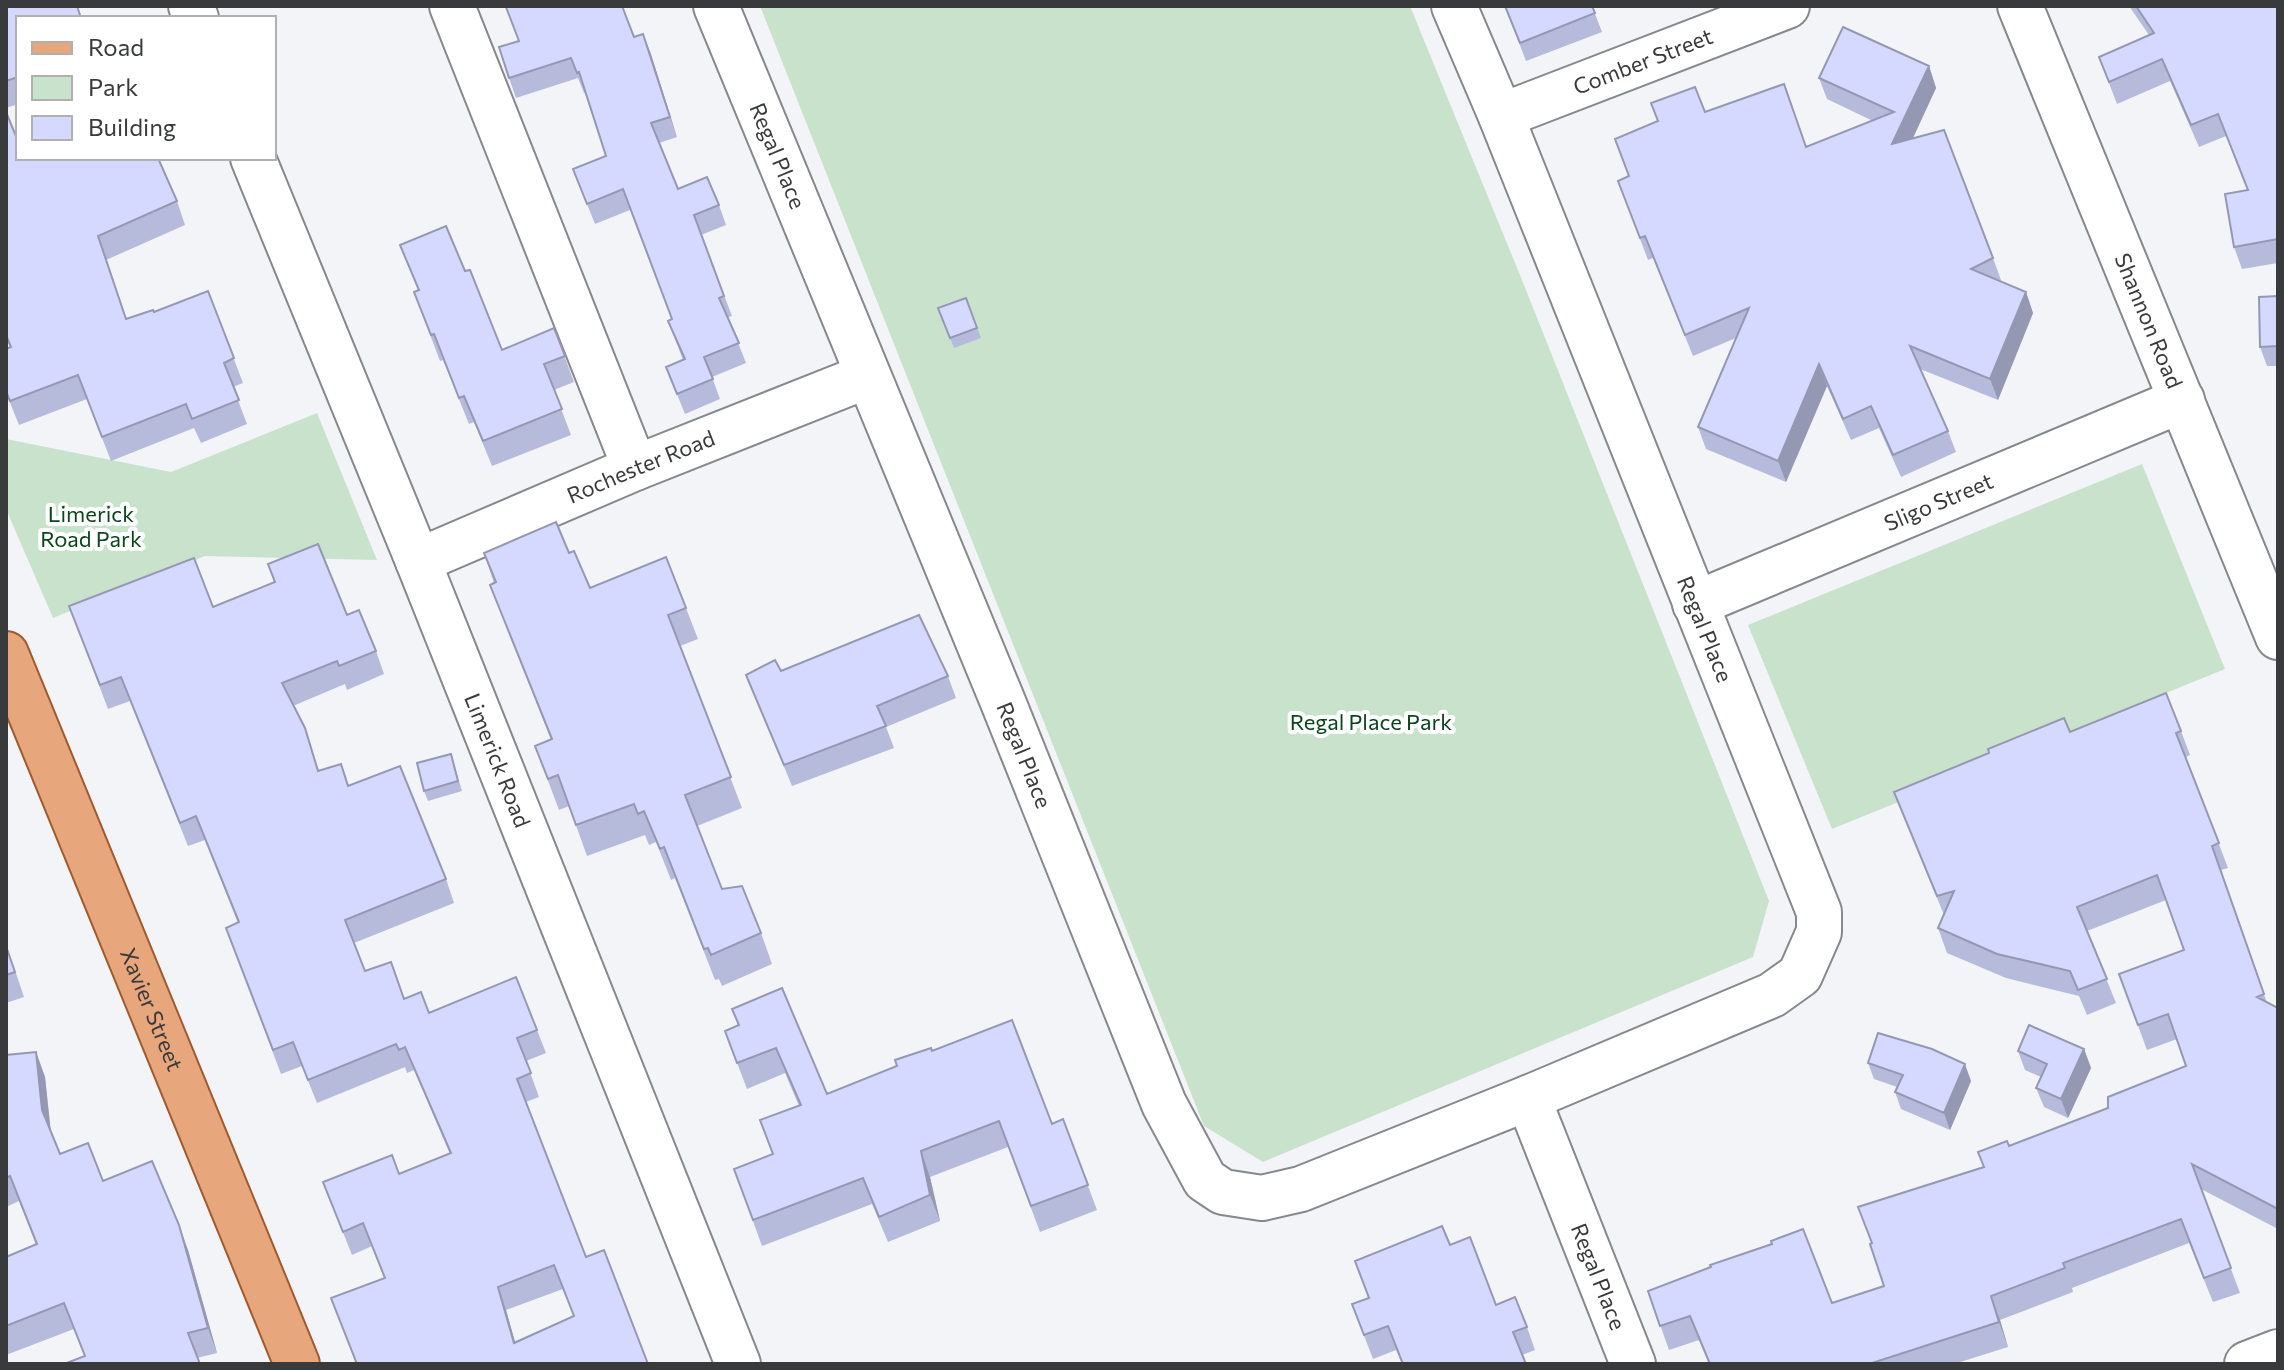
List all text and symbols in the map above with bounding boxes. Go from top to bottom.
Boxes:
legend [16,16,276,160]
street label: Comber Street [1569,22,1716,100]
text: Road [88,32,144,61]
text: Park [88,72,138,101]
street label: Regal Place [744,99,812,213]
text: Building [88,112,176,141]
street label: Shannon Road [2109,249,2189,392]
street label: Rochester Road [563,424,718,509]
street label: Sligo Street [1880,467,1997,536]
park label: Limerick Road Park [40,500,142,552]
street label: Regal Place [1672,572,1739,686]
street label: Limerick Road [459,689,537,831]
street label: Regal Place [991,698,1058,812]
park label: Regal Place Park [1290,708,1452,735]
street label: Xavier Street [115,944,189,1074]
street label: Regal Place [1566,1219,1632,1334]

